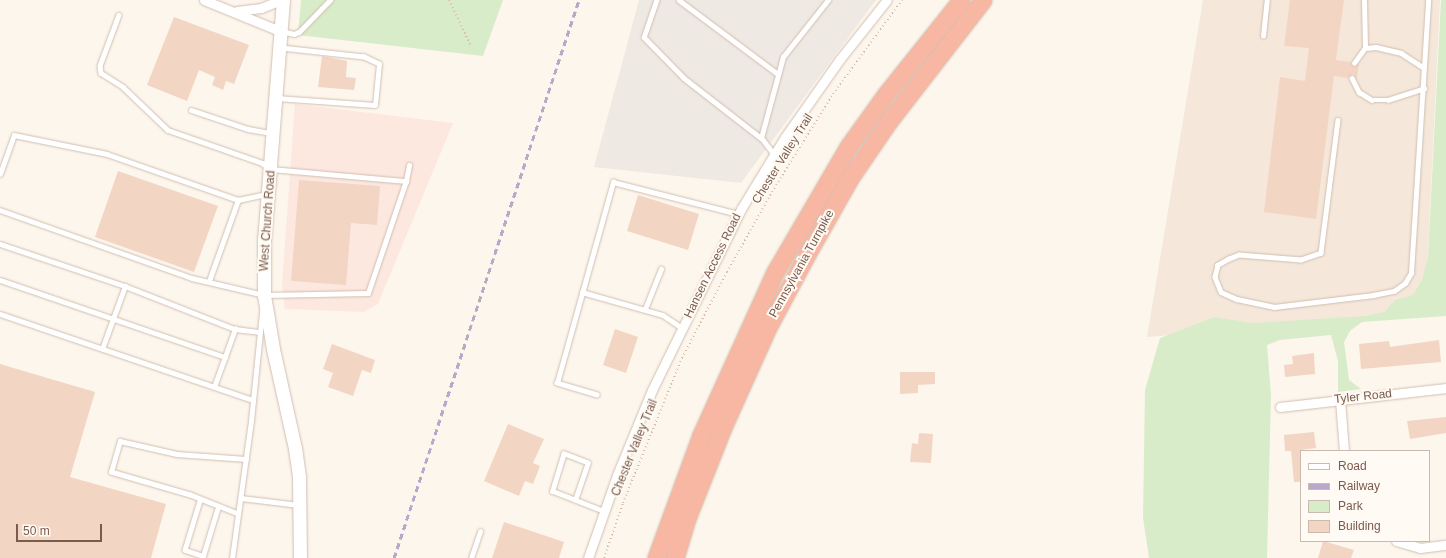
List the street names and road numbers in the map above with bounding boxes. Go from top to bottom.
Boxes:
street label: Chester Valley Trail [750,111,816,207]
street label: West Church Road [257,170,279,272]
street label: Pennsylvania Turnpike [766,208,838,320]
street label: Hansen Access Road [681,211,745,321]
street label: Tyler Road [1333,387,1393,407]
street label: Chester Valley Trail [609,397,661,499]

